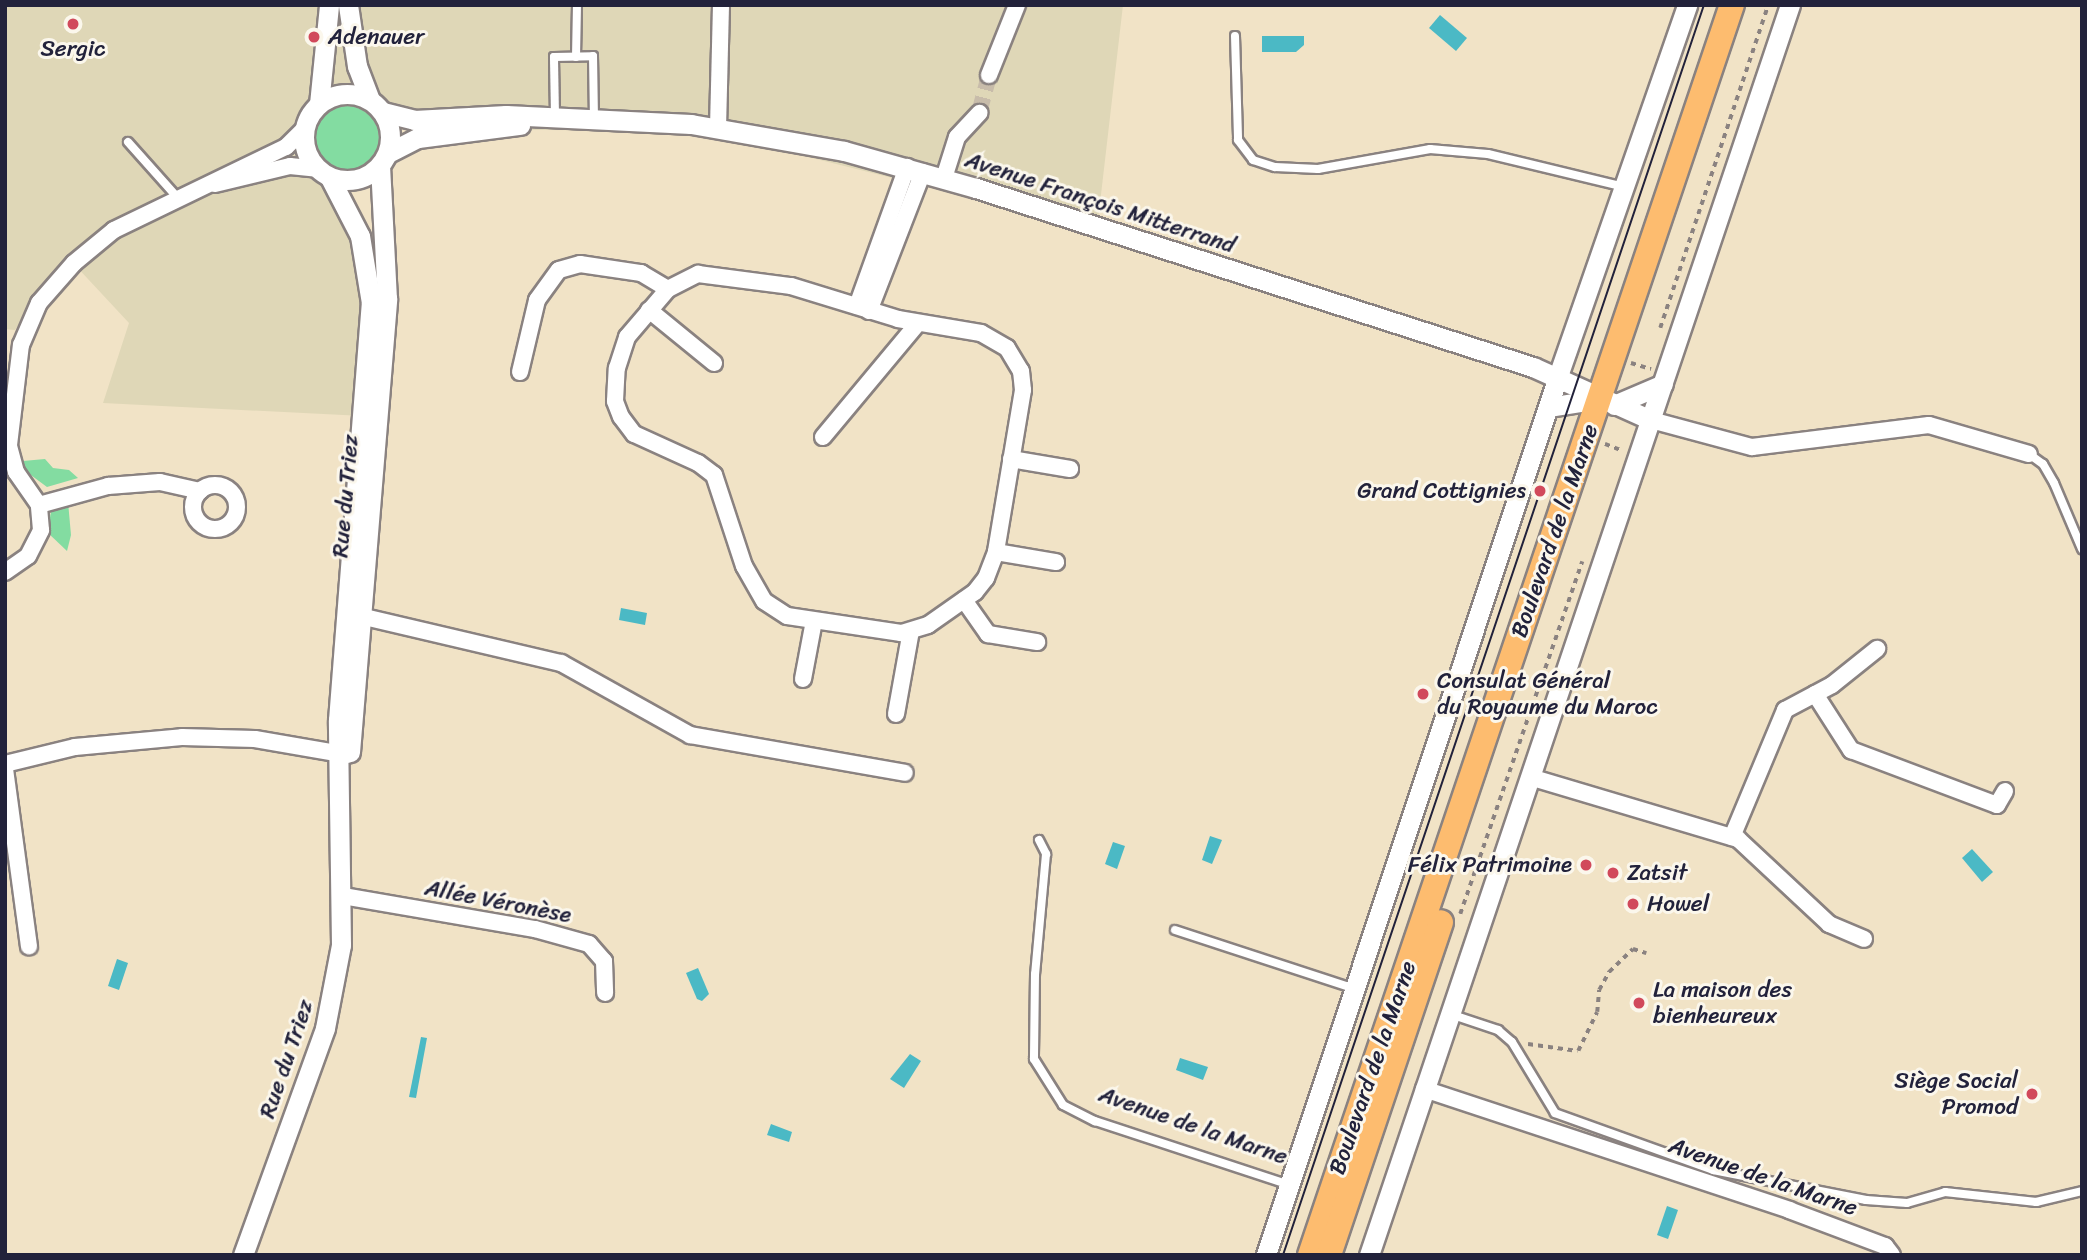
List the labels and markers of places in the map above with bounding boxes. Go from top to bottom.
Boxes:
marker: Sergic [65,16,81,32]
place label: Adenauer [328,23,425,51]
marker: Adenauer [306,29,322,45]
place label: Sergic [40,35,106,63]
place label: Grand Cottignies [1357,477,1526,505]
marker: Grand Cottignies [1532,483,1548,499]
place label: Consulat Général du Royaume du Maroc [1437,667,1658,721]
marker: Consulat Général du Royaume du Maroc [1415,686,1431,702]
place label: Félix Patrimoine [1406,851,1572,879]
marker: Félix Patrimoine [1578,857,1594,873]
place label: Zatsit [1627,859,1687,887]
marker: Zatsit [1605,865,1621,881]
place label: Howel [1647,890,1709,918]
marker: Howel [1625,896,1641,912]
place label: La maison des bienheureux [1653,976,1792,1030]
marker: La maison des bienheureux [1631,995,1647,1011]
place label: Siège Social Promod [1894,1067,2018,1121]
marker: Siège Social Promod [2024,1086,2040,1102]

